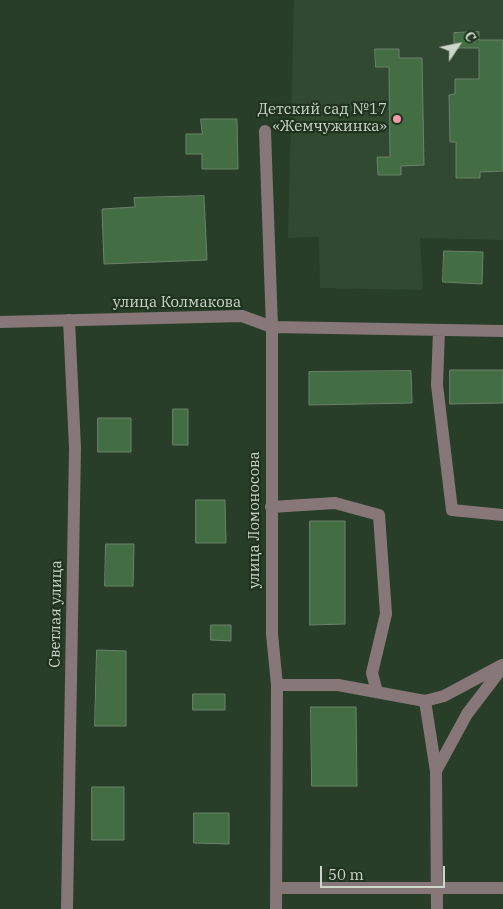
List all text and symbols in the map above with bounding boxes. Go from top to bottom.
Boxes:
north arrow [433,20,483,70]
text: С [460,28,481,46]
place label: Детский сад №17 «Жемчужинка» [258,101,387,136]
marker: Детский сад №17 «Жемчужинка» [391,113,403,125]
street label: улица Колмакова [113,294,241,312]
street label: улица Ломоносова [246,451,264,589]
street label: Светлая улица [46,560,66,668]
scale bar [323,856,448,888]
text: 50 m [328,865,364,884]

